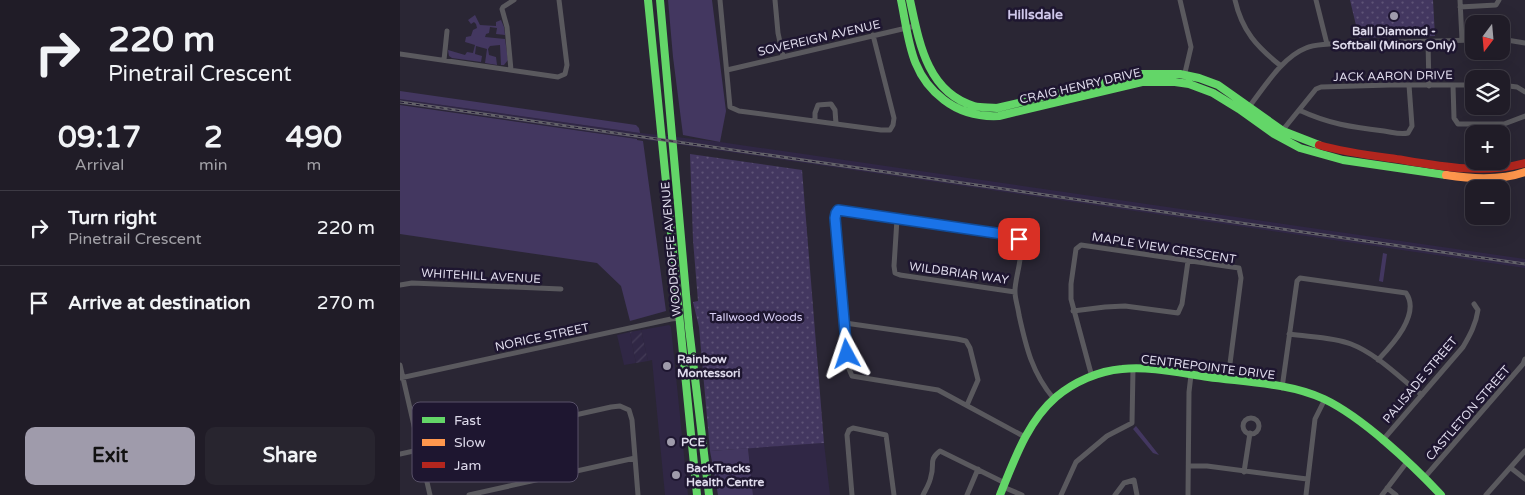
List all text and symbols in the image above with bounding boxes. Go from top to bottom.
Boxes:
district label: Hillsdale [1007,6,1063,23]
marker: Ball Diamond - Softball (Minors Only) [1388,10,1400,22]
north arrow [1465,15,1510,60]
map controls [1465,15,1510,225]
street label: SOVEREIGN AVENUE [756,17,882,59]
text: 220 m [108,19,215,61]
icon: right [25,20,90,85]
place label: Ball Diamond - Softball (Minors Only) [1332,24,1456,53]
text: Pinetrail Crescent [108,61,292,87]
street label: CRAIG HENRY DRIVE [1018,65,1142,107]
street label: JACK AARON DRIVE [1333,68,1453,84]
button: layers [1465,70,1510,115]
text: 09:17 [58,119,141,156]
text: 2 [204,119,223,156]
text: 490 [286,119,342,156]
button: + [1465,125,1510,170]
text: Arrival [75,155,124,175]
text: min [199,155,228,175]
text: m [306,155,321,175]
button: − [1465,180,1510,225]
street label: WOODROFFE AVENUE [658,181,684,317]
text: Turn right [68,207,156,229]
icon: right [25,214,53,242]
text: 220 m [317,217,375,239]
pin [998,218,1040,260]
icon: arrive [1005,225,1033,253]
text: Pinetrail Crescent [68,229,202,249]
street label: MAPLE VIEW CRESCENT [1091,230,1238,266]
street label: WILDBRIAR WAY [908,259,1010,287]
street label: WHITEHILL AVENUE [421,266,542,286]
icon: arrive [25,289,53,317]
text: Arrive at destination [68,292,251,314]
text: 270 m [317,292,375,314]
park label: Tallwood Woods [709,310,803,324]
street label: NORICE STREET [494,320,591,354]
position arrow [820,327,872,379]
street label: PALISADE STREET [1380,333,1461,426]
place label: Rainbow Montessori [677,352,741,380]
street label: CENTREPOINTE DRIVE [1140,352,1276,382]
marker: Rainbow Montessori [661,360,673,372]
street label: CASTLETON STREET [1423,362,1513,463]
legend [412,402,578,482]
text: Fast [454,412,482,429]
button: Exit [25,427,195,485]
button: Share [205,427,375,485]
text: Slow [454,434,486,451]
place label: PCE [681,435,705,449]
marker: PCE [665,436,677,448]
text: Jam [454,457,481,474]
place label: BackTracks Health Centre [686,461,765,489]
marker: BackTracks Health Centre [670,469,682,481]

